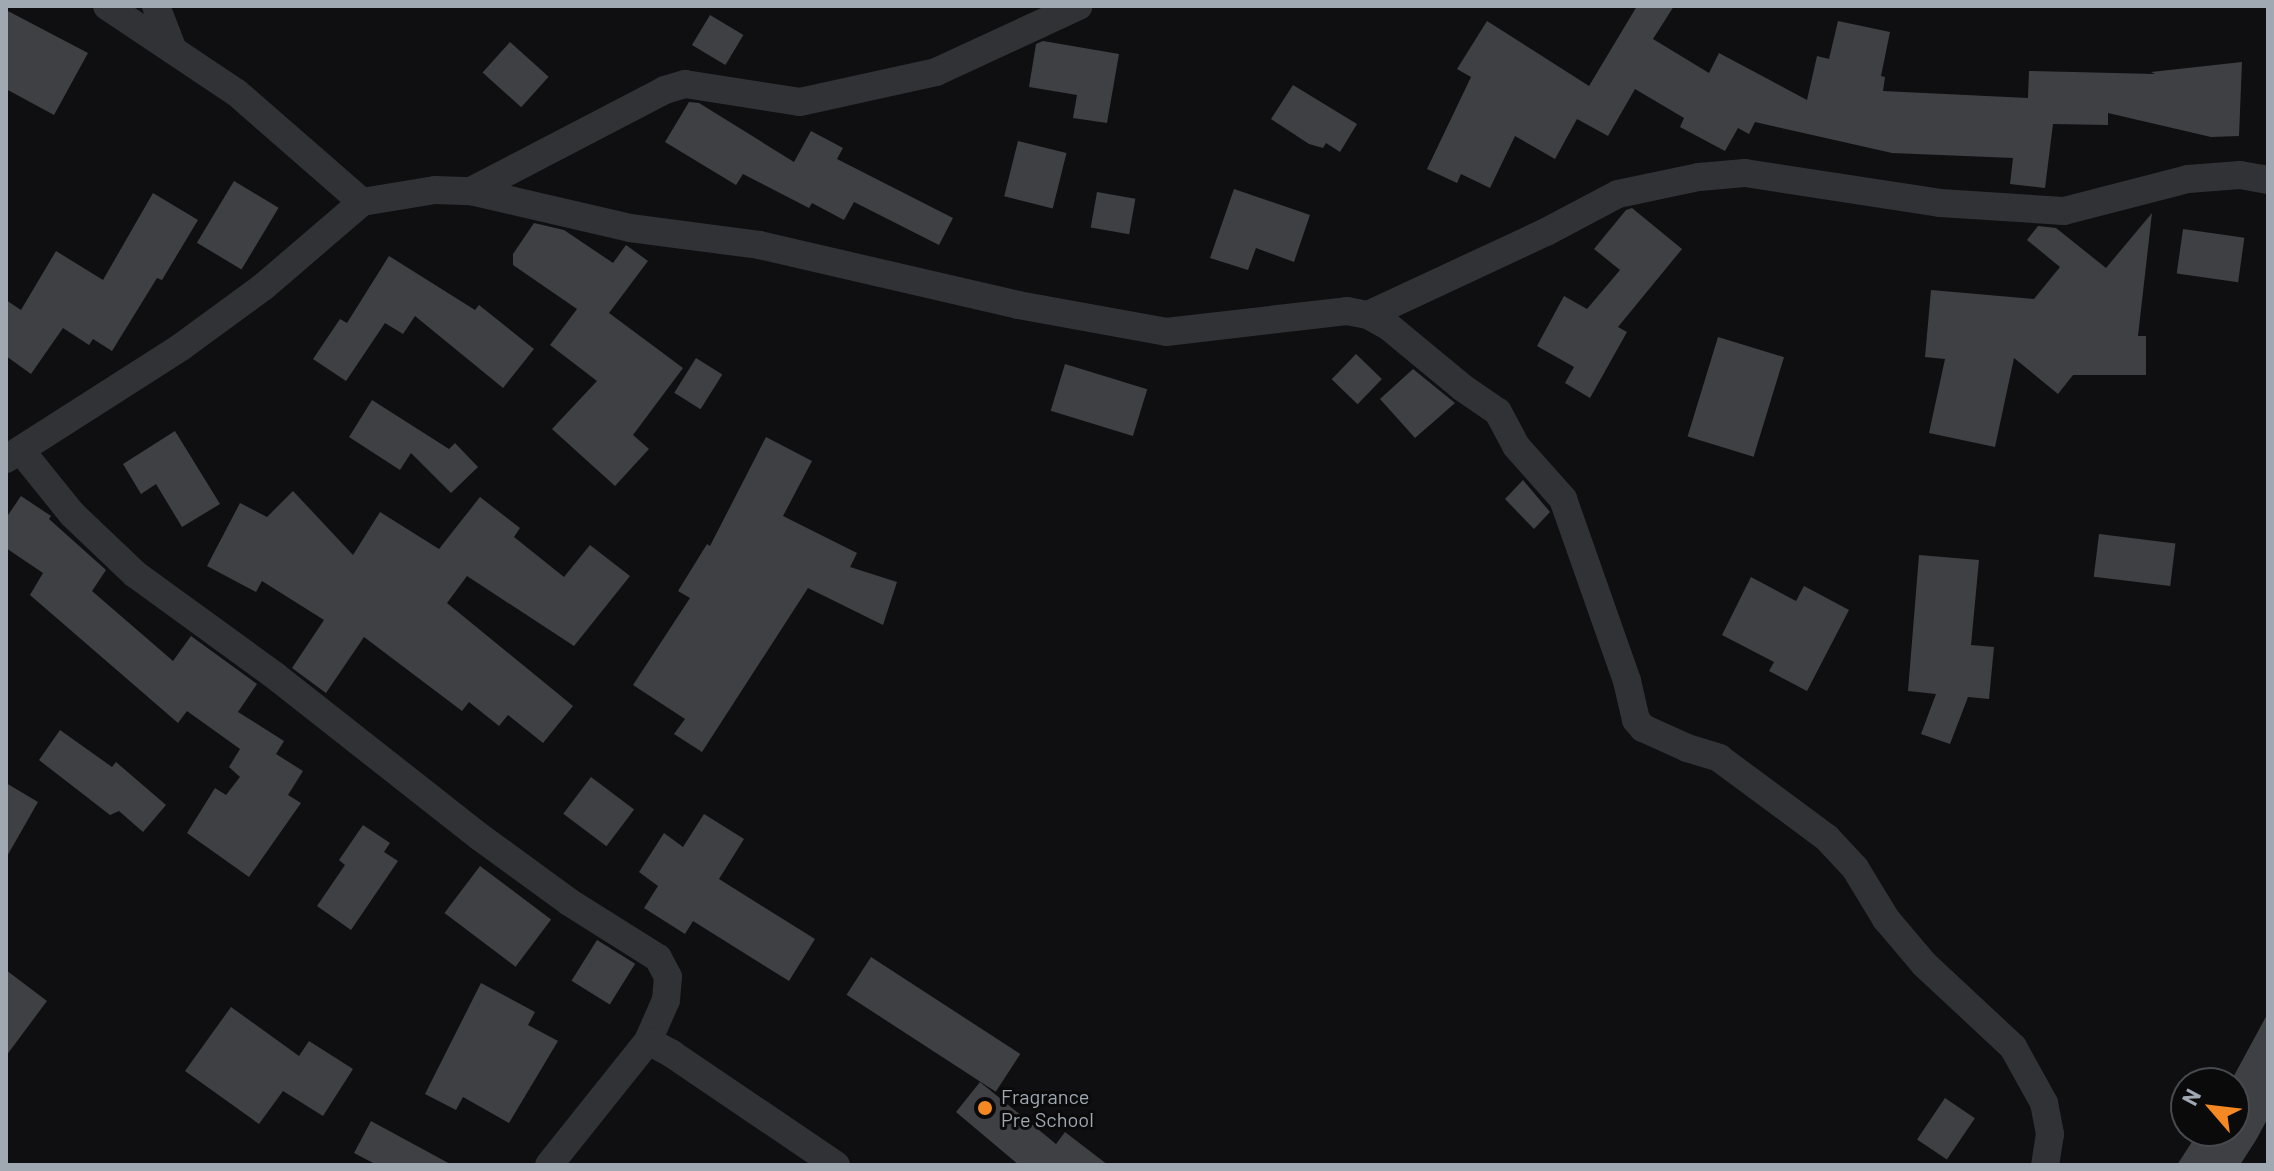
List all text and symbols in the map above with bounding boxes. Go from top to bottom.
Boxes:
north arrow [2170,1067,2250,1147]
place label: Fragrance Pre School [1001,1084,1094,1131]
text: N [2176,1084,2205,1109]
marker: Fragrance Pre School [976,1099,994,1117]

